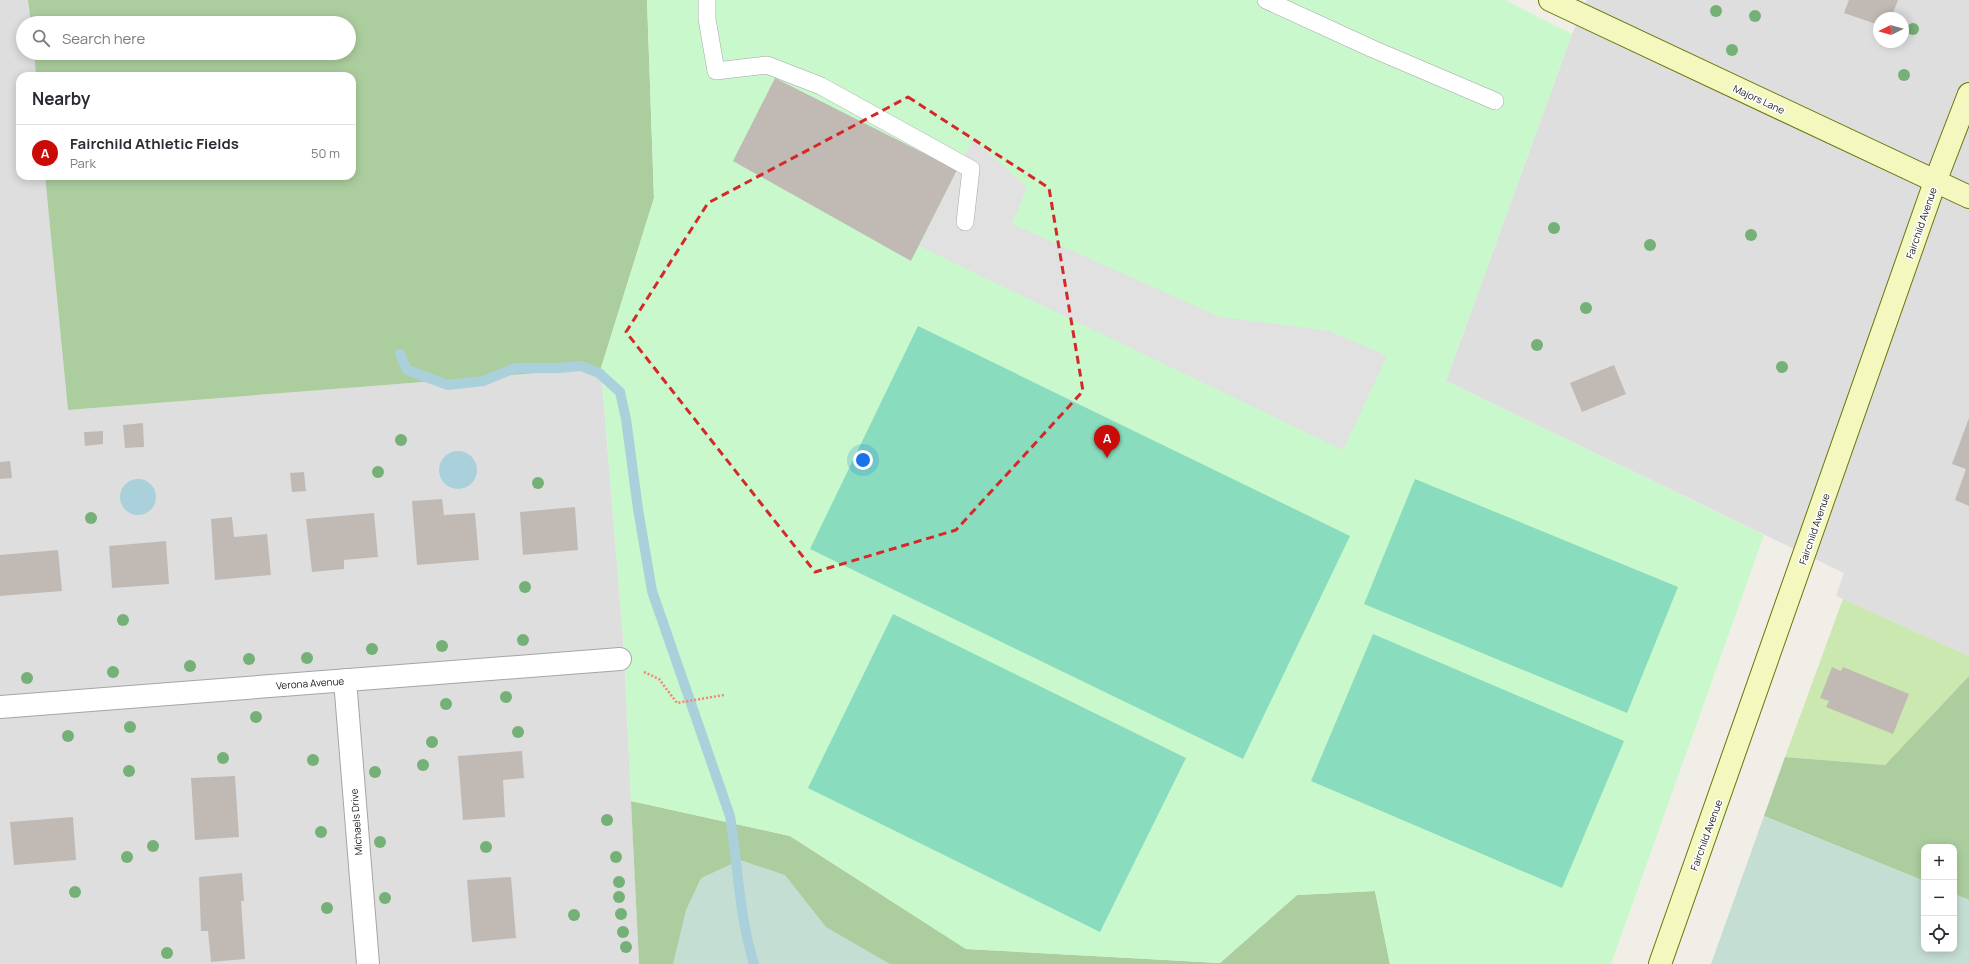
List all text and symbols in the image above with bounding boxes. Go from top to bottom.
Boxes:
north arrow [1873,12,1909,48]
search box [16,16,356,60]
icon: search [30,27,52,49]
text: Search here [62,28,145,49]
street label: Majors Lane [1731,81,1787,117]
text: Nearby [32,87,90,110]
text: Fairchild Athletic Fields [70,133,239,154]
text: A [41,144,49,162]
text: 50 m [311,144,340,162]
text: Park [70,154,96,172]
street label: Fairchild Avenue [1902,185,1940,261]
pin: A [1094,425,1120,458]
your location [853,450,873,470]
street label: Fairchild Avenue [1795,491,1833,567]
street label: Verona Avenue [275,674,345,692]
street label: Michaels Drive [347,788,365,856]
street label: Fairchild Avenue [1687,797,1725,872]
map controls [1921,844,1957,952]
button: + [1921,844,1957,880]
button: − [1921,880,1957,916]
button: locate [1921,916,1957,952]

